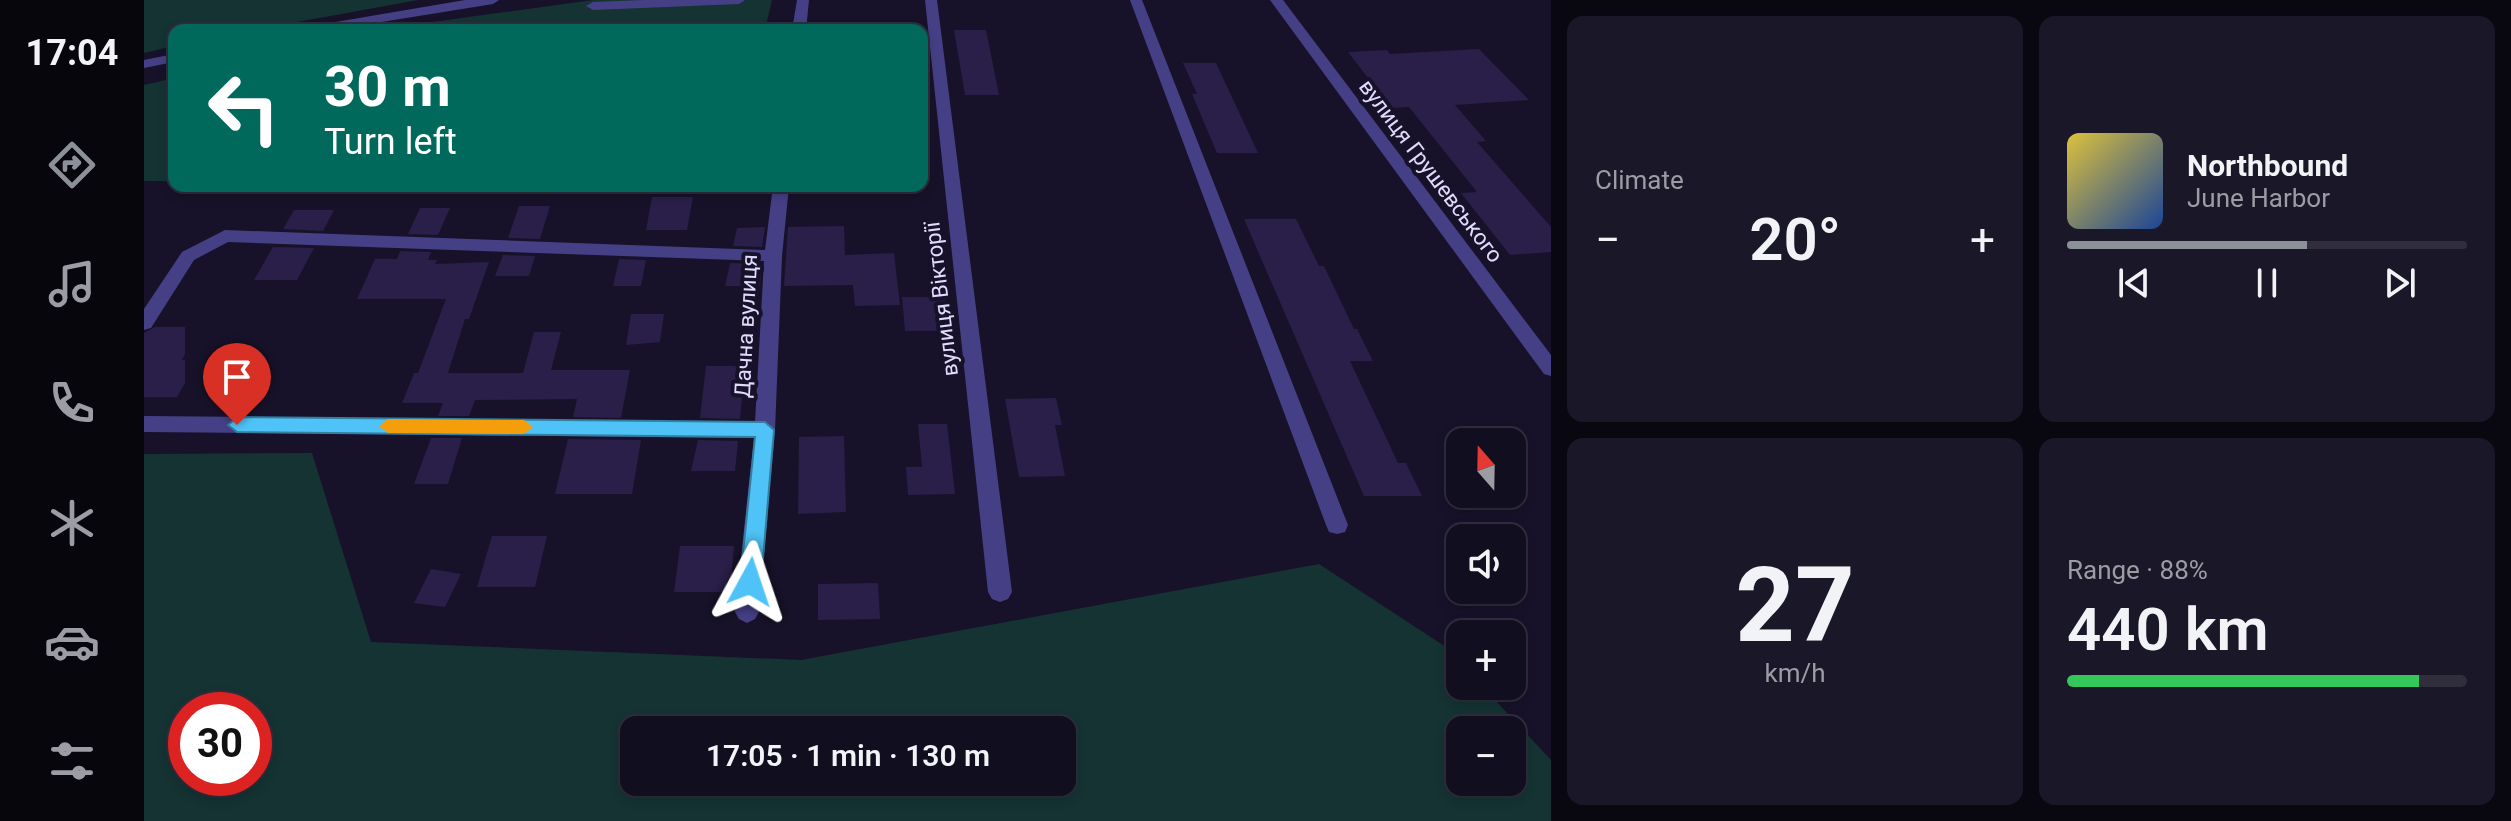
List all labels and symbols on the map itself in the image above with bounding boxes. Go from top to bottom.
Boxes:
street label: вулиця Грушевського [1354,75,1508,267]
street label: вулиця Вікторії [919,219,963,378]
street label: Дачна вулиця [730,254,762,398]
pin [203,343,271,425]
north arrow [1446,428,1526,508]
position arrow [708,540,792,624]
speed limit sign: 30 [168,692,272,796]

